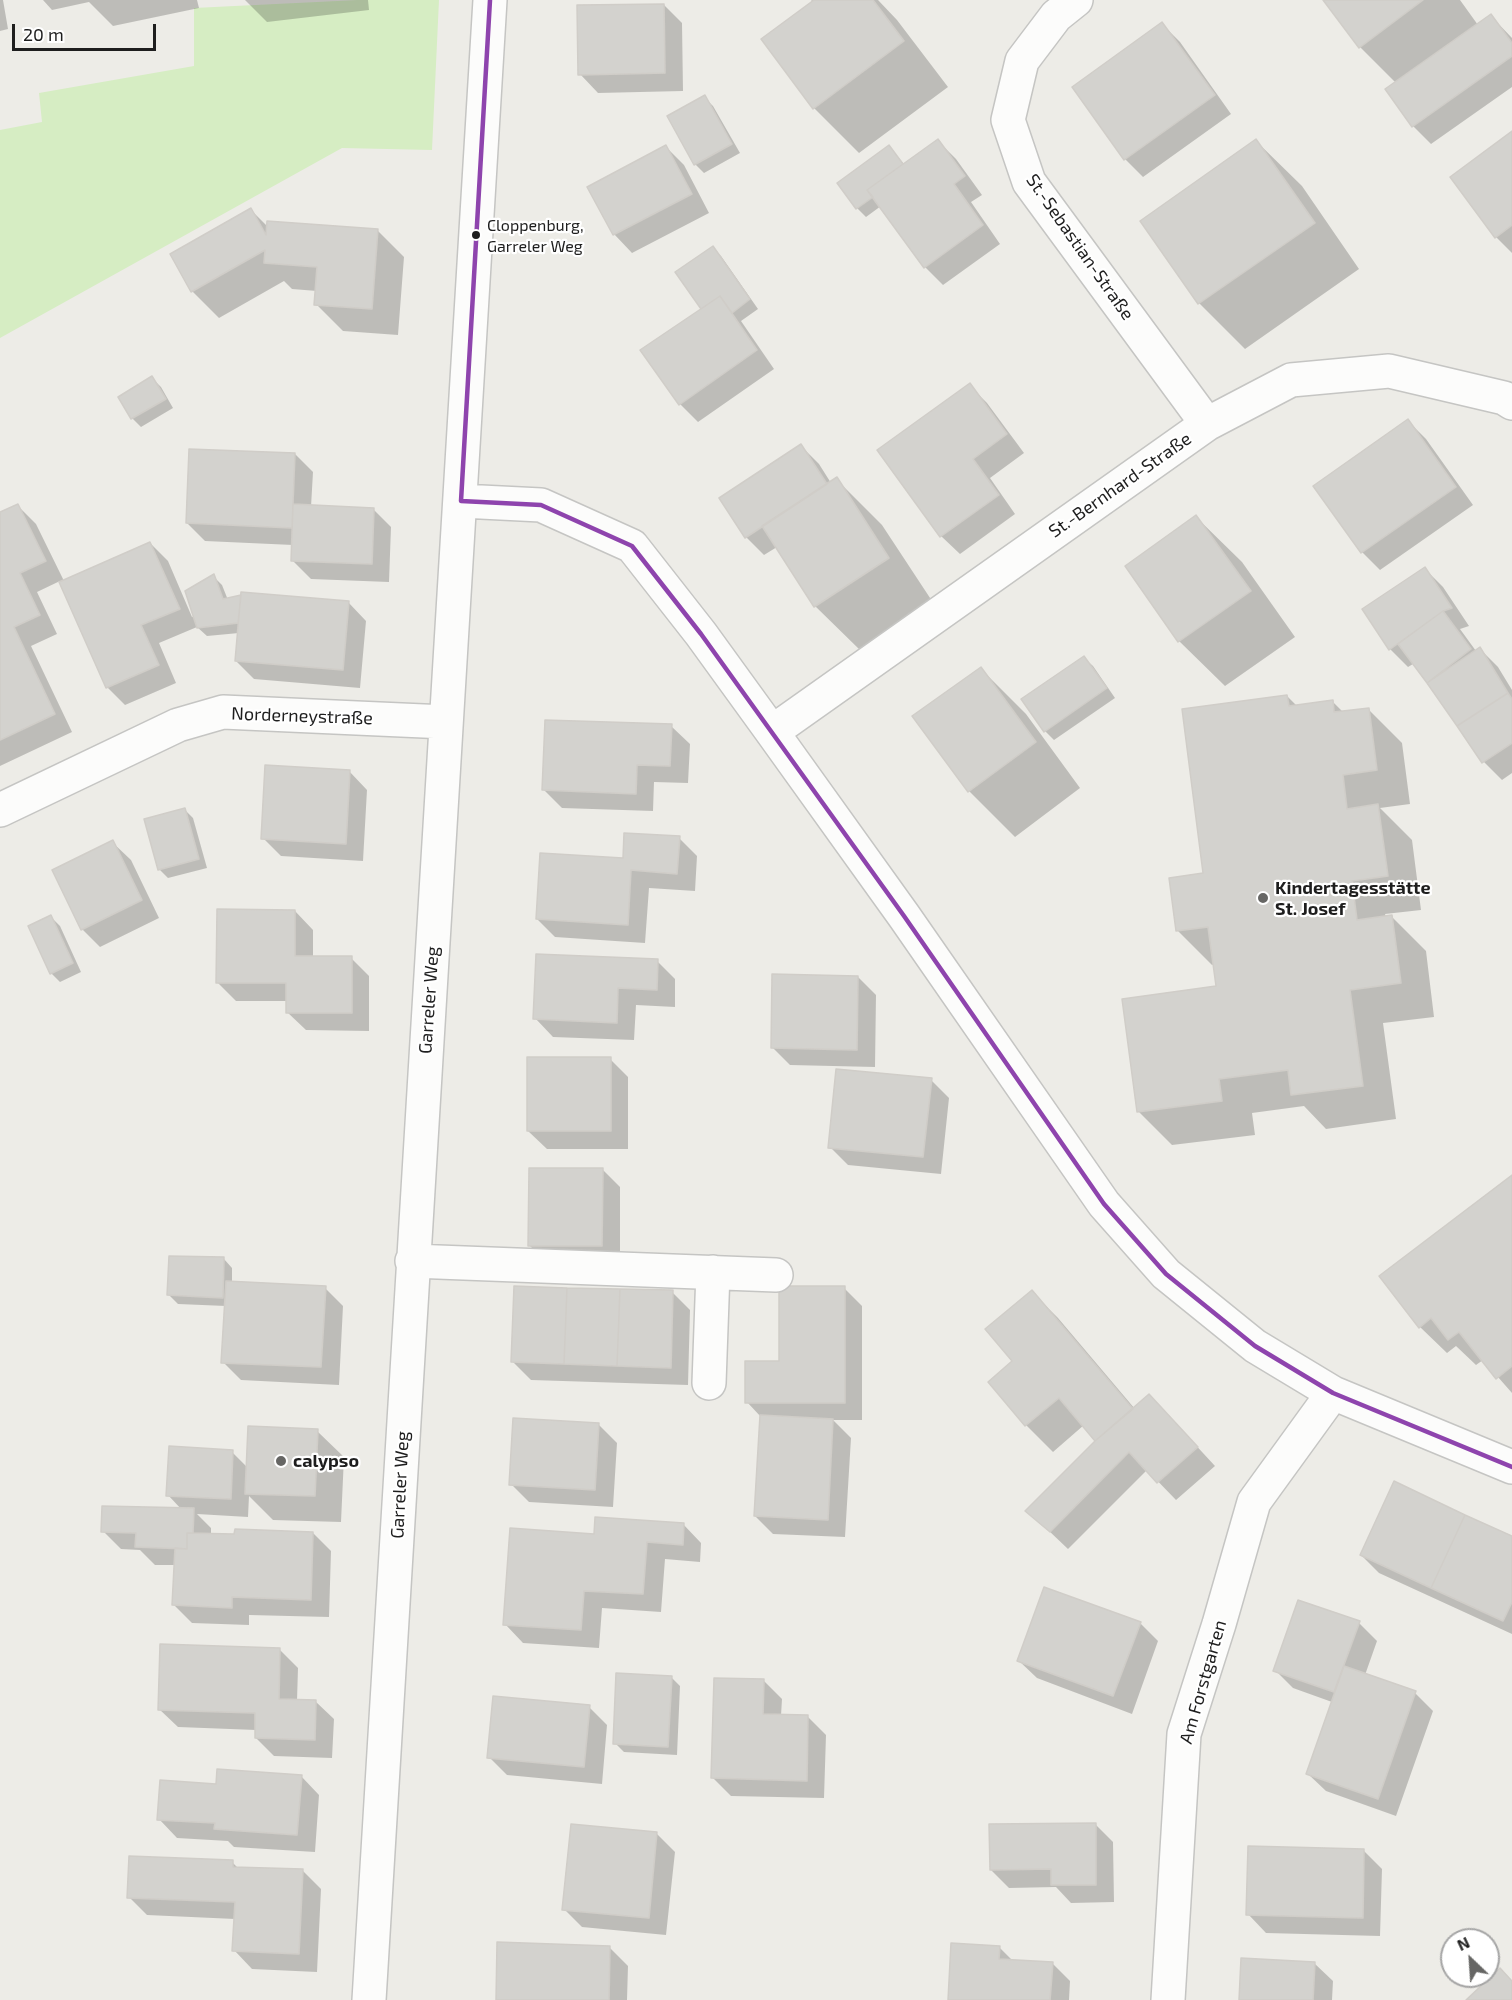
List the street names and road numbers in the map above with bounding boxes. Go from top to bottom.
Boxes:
street label: St.-Sebastian-Straße [1021,170,1139,324]
street label: St.-Bernhard-Straße [1045,428,1195,542]
street label: Norderneystraße [231,703,373,729]
street label: Garreler Weg [414,946,444,1054]
street label: Garreler Weg [386,1431,414,1539]
street label: Am Forstgarten [1175,1618,1231,1746]

